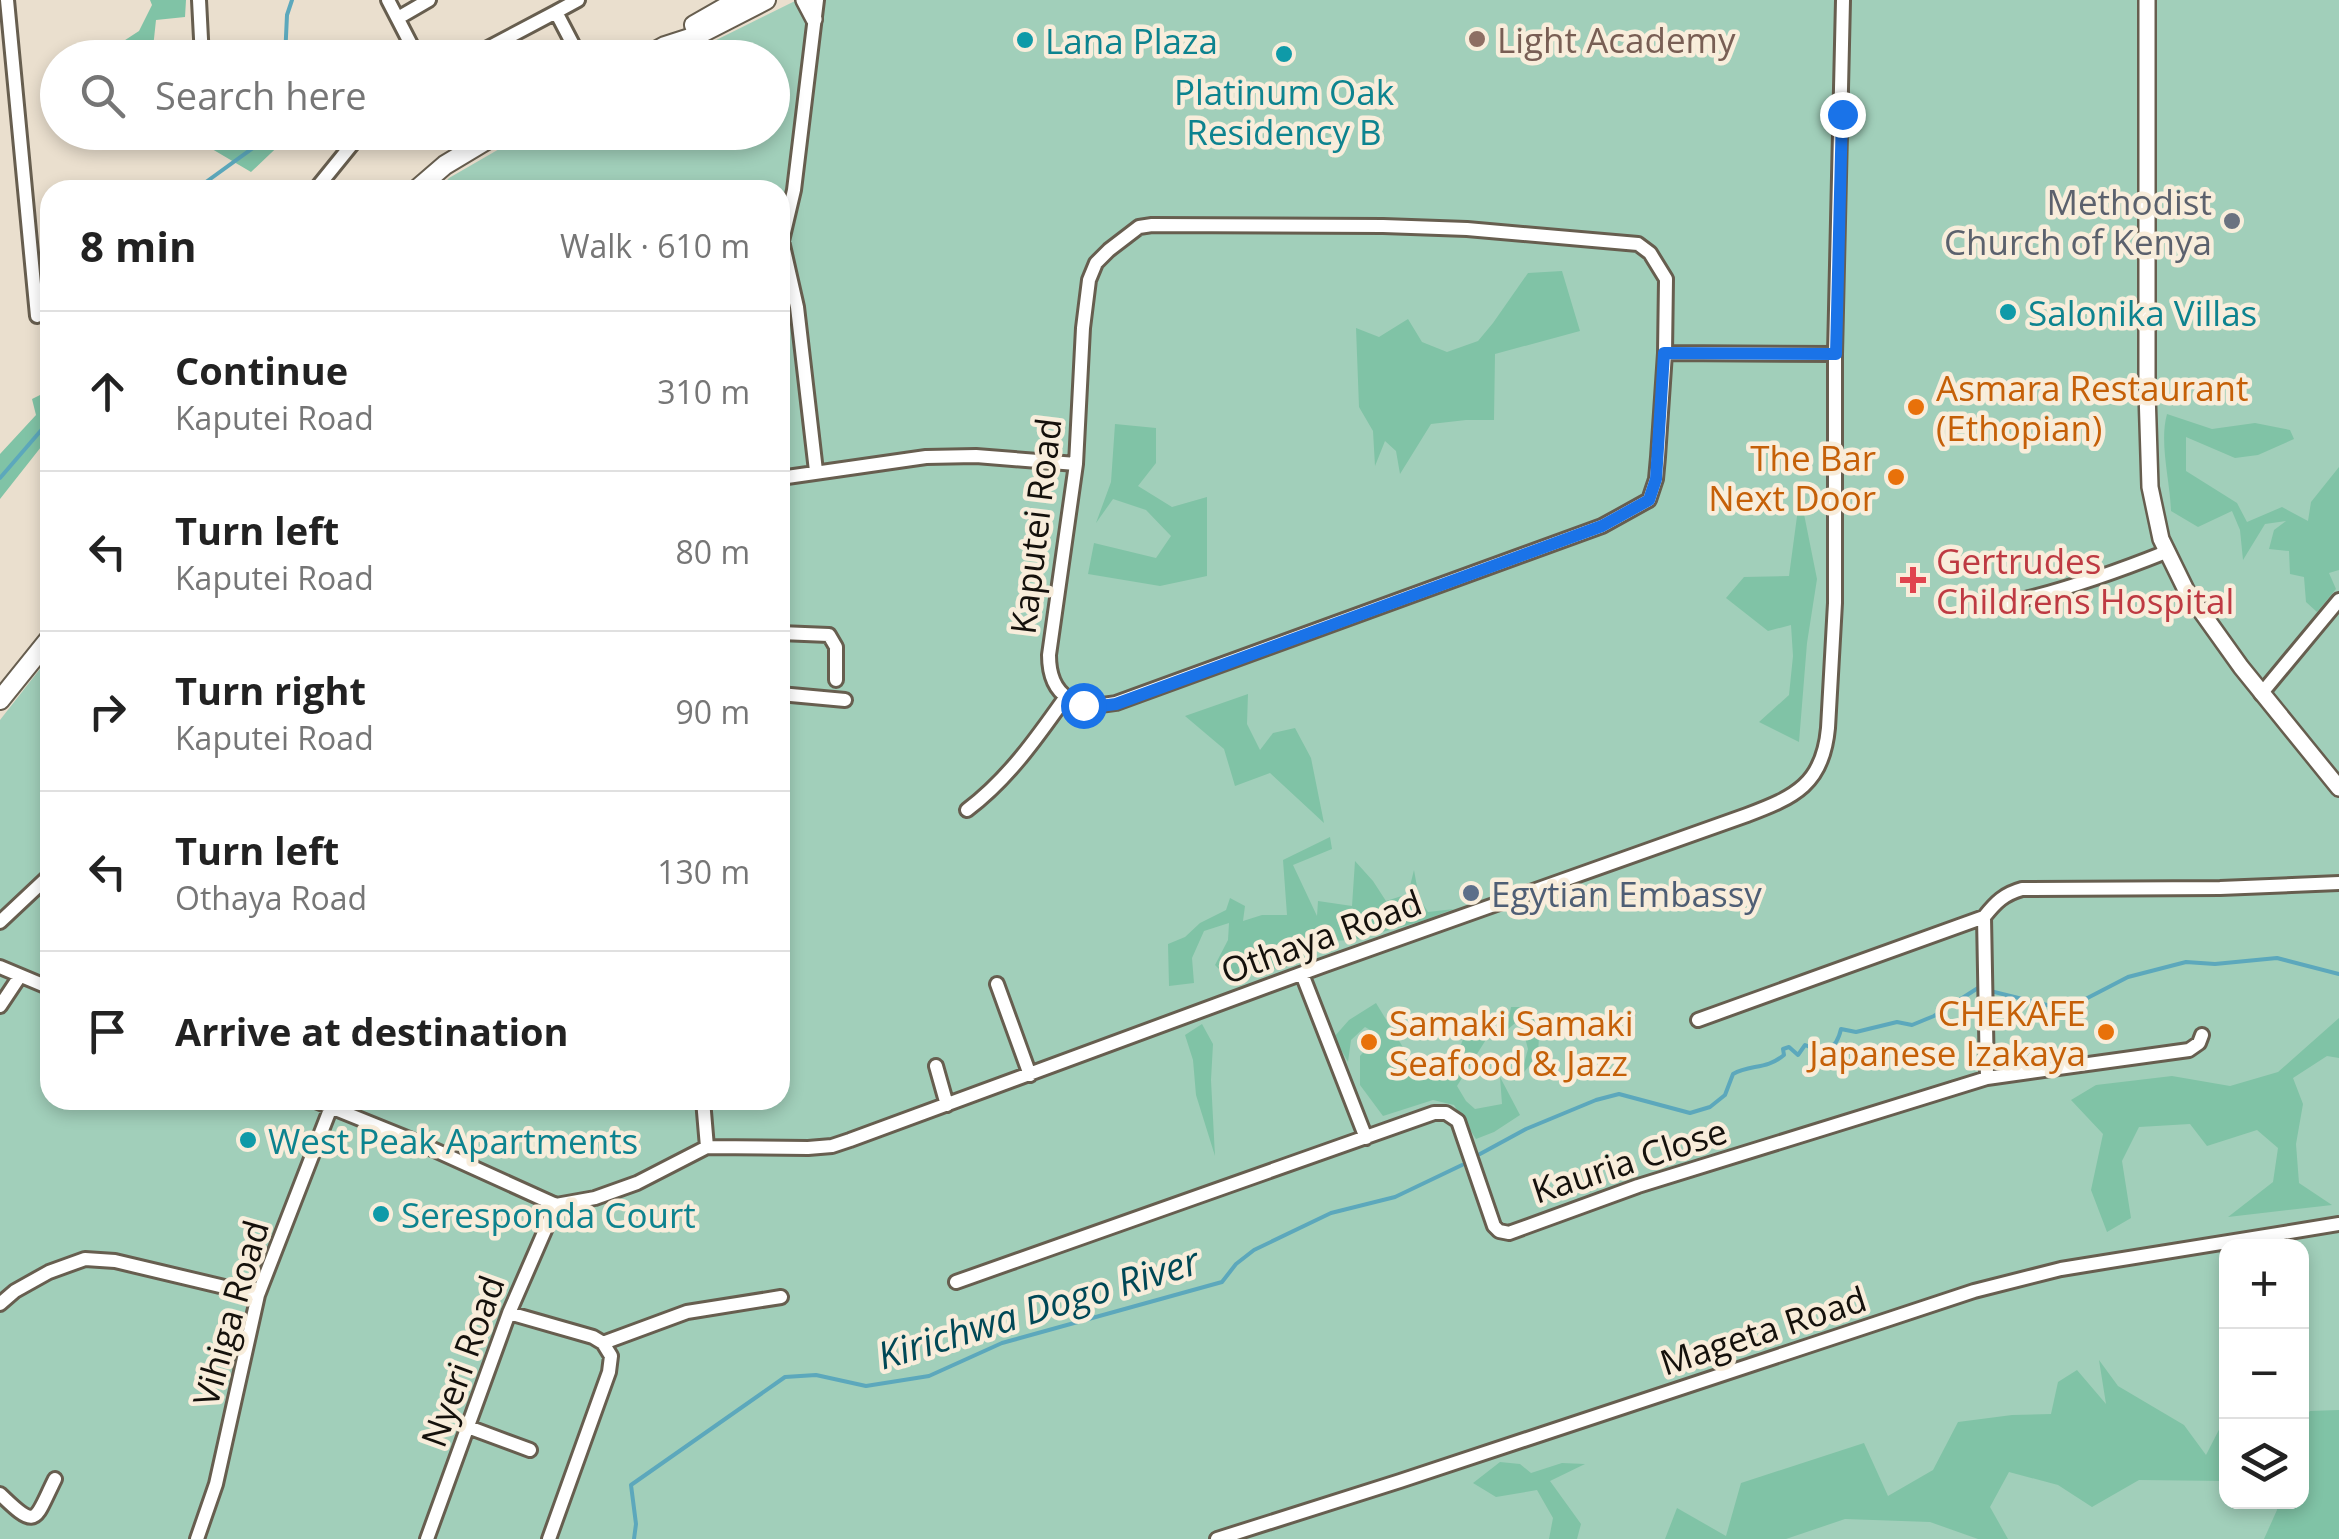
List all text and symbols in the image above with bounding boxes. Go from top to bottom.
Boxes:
place label: Light Academy [1497,16,1736,63]
place label: Lana Plaza [1045,17,1218,64]
marker: Light Academy [1466,28,1488,50]
marker: Lana Plaza [1014,29,1036,51]
search box [40,40,790,150]
marker: Platinum Oak Residency B [1273,43,1295,65]
icon: search [75,68,130,123]
place label: Platinum Oak Residency B [1174,68,1395,155]
text: Search here [155,69,367,121]
route end [1820,92,1866,138]
place label: Methodist Church of Kenya [1944,178,2212,265]
marker: Methodist Church of Kenya [2221,210,2243,232]
text: 8 min [80,217,197,274]
text: Walk · 610 m [560,224,750,267]
place label: Salonika Villas [2028,289,2257,336]
marker: Salonika Villas [1997,301,2019,323]
text: Continue [175,344,348,396]
icon: ahead [80,364,135,419]
place label: Asmara Restaurant (Ethopian) [1936,364,2249,451]
text: 310 m [657,370,750,413]
text: Kaputei Road [175,396,374,439]
marker: Asmara Restaurant (Ethopian) [1905,396,1927,418]
street label: Kaputei Road [998,415,1072,637]
place label: The Bar Next Door [1708,434,1876,521]
marker: The Bar Next Door [1885,466,1907,488]
text: Turn left [175,504,339,556]
icon: left [80,524,135,579]
text: 80 m [675,530,750,573]
place label: Gertrudes Childrens Hospital [1936,537,2234,624]
text: Kaputei Road [175,556,374,599]
marker: Gertrudes Childrens Hospital [1900,567,1926,593]
text: Turn right [175,664,366,716]
route start [1061,683,1107,729]
icon: right [80,684,135,739]
text: 90 m [675,690,750,733]
text: Kaputei Road [175,716,374,759]
text: Turn left [175,824,339,876]
icon: left [80,844,135,899]
text: 130 m [657,850,750,893]
place label: Egytian Embassy [1491,870,1762,917]
text: Othaya Road [175,876,367,919]
street label: Othaya Road [1214,878,1428,994]
marker: Egytian Embassy [1460,882,1482,904]
place label: CHEKAFE Japanese Izakaya [1806,989,2086,1076]
place label: Samaki Samaki Seafood & Jazz [1389,999,1634,1086]
icon: arrive [80,1004,135,1059]
text: Arrive at destination [175,1005,569,1057]
marker: CHEKAFE Japanese Izakaya [2095,1021,2117,1043]
marker: Samaki Samaki Seafood & Jazz [1358,1031,1380,1053]
street label: Kauria Close [1526,1106,1732,1214]
place label: West Peak Apartments [268,1117,638,1164]
marker: West Peak Apartments [237,1129,259,1151]
place label: Seresponda Court [401,1191,696,1238]
marker: Seresponda Court [370,1203,392,1225]
street label: Vihiga Road [181,1215,279,1411]
water label: Kirichwa Dogo River [871,1233,1207,1381]
map controls [2219,1239,2309,1509]
button: + [2219,1239,2309,1329]
street label: Nyeri Road [409,1269,515,1453]
street label: Mageta Road [1654,1275,1872,1385]
button: − [2219,1329,2309,1419]
button: layers [2219,1419,2309,1509]

